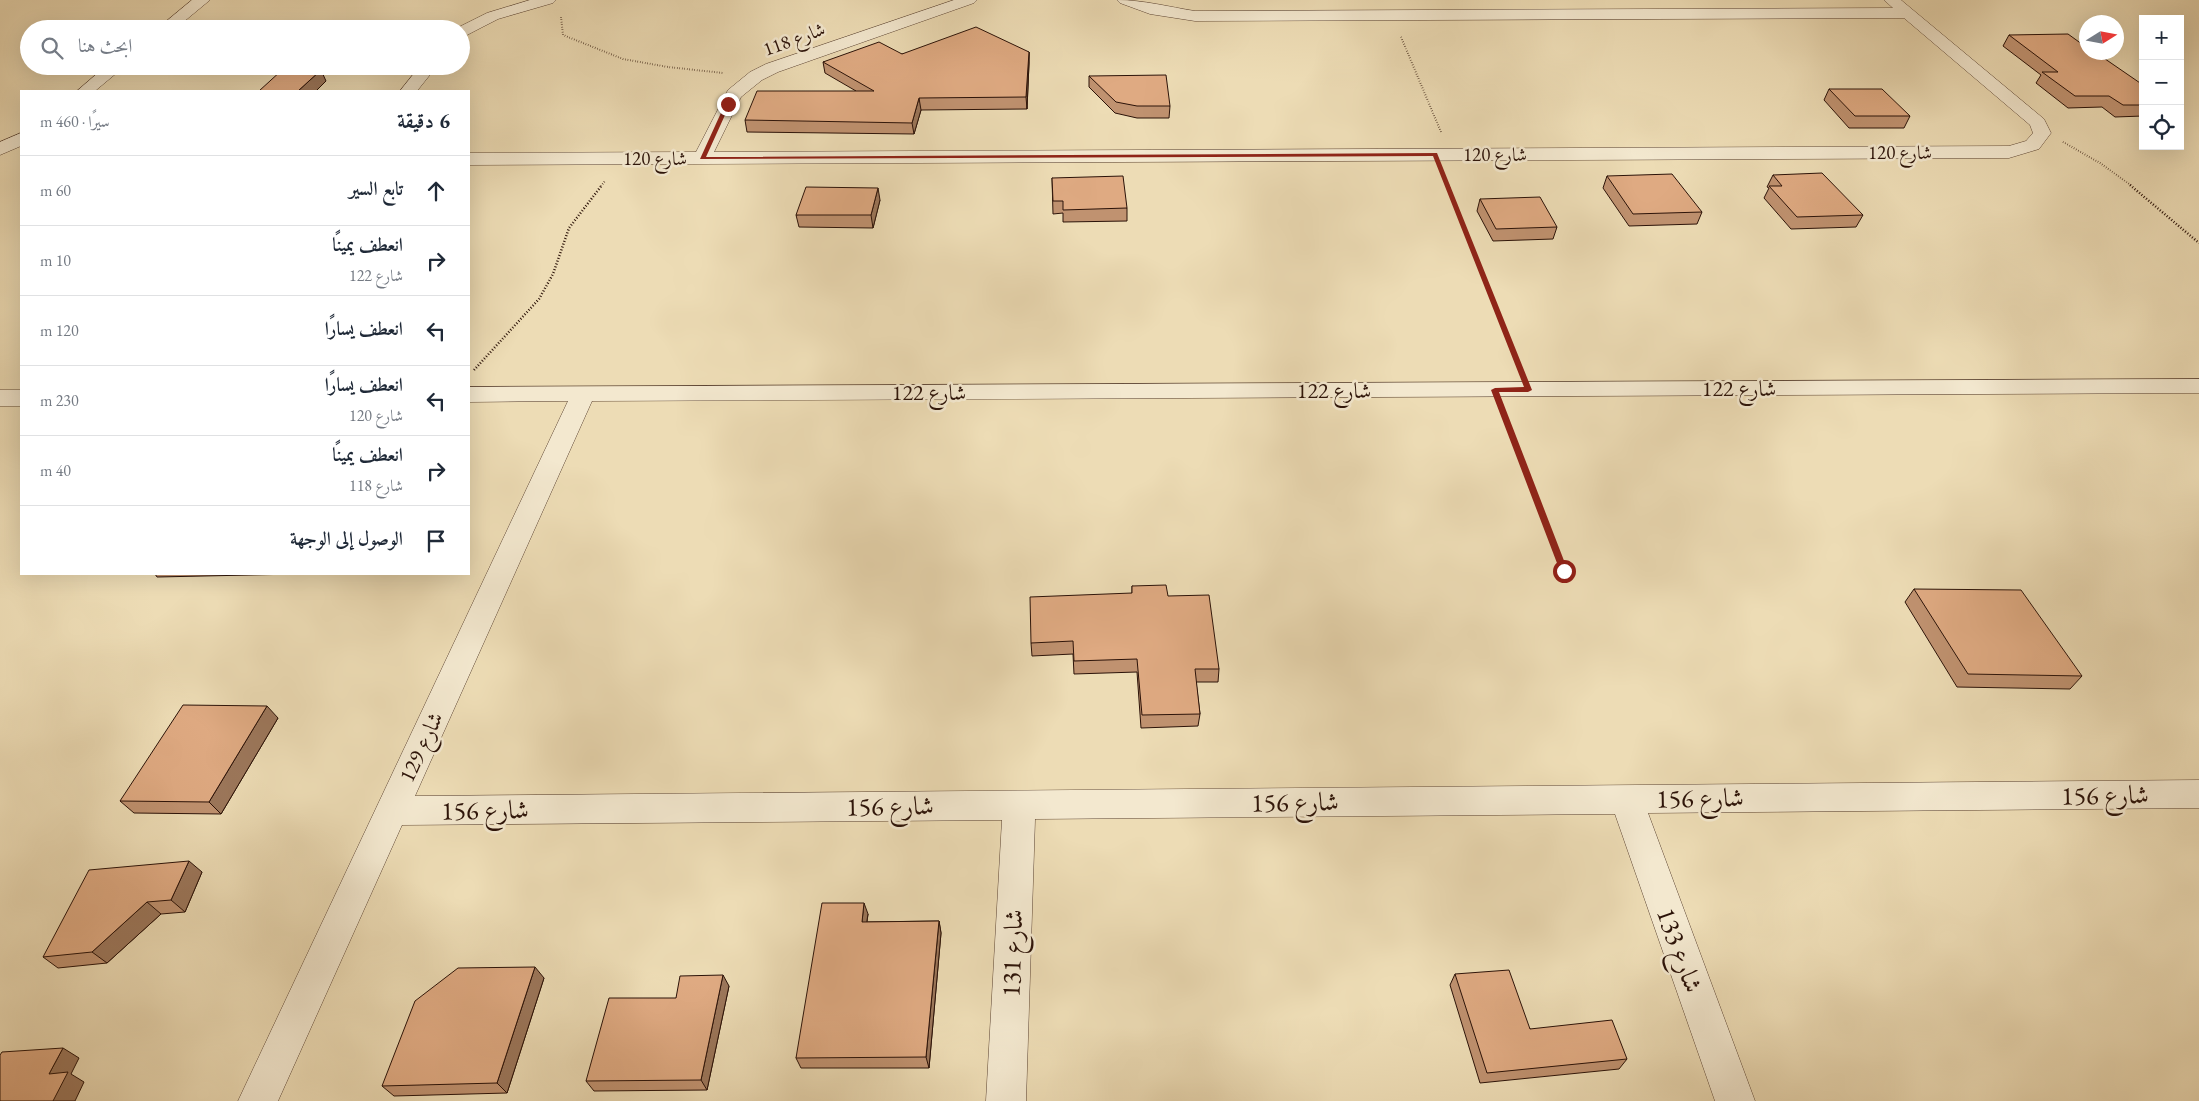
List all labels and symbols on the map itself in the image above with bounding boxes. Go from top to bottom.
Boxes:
north arrow [2079,15,2124,60]
street label: شارع 118 [760,16,829,65]
route end [717,93,740,116]
street label: شارع 120 [1868,140,1932,168]
street label: شارع 120 [1463,142,1527,170]
street label: شارع 120 [623,146,687,174]
street label: شارع 122 [1702,374,1776,407]
street label: شارع 122 [1297,376,1371,409]
street label: شارع 122 [892,378,966,411]
route start [1553,560,1576,583]
street label: شارع 129 [392,707,453,788]
street label: شارع 156 [2061,777,2149,818]
street label: شارع 156 [1656,780,1744,821]
street label: شارع 156 [1251,784,1339,825]
street label: شارع 156 [846,788,934,829]
street label: شارع 156 [441,792,529,833]
street label: شارع 133 [1644,903,1711,999]
street label: شارع 131 [993,909,1036,998]

